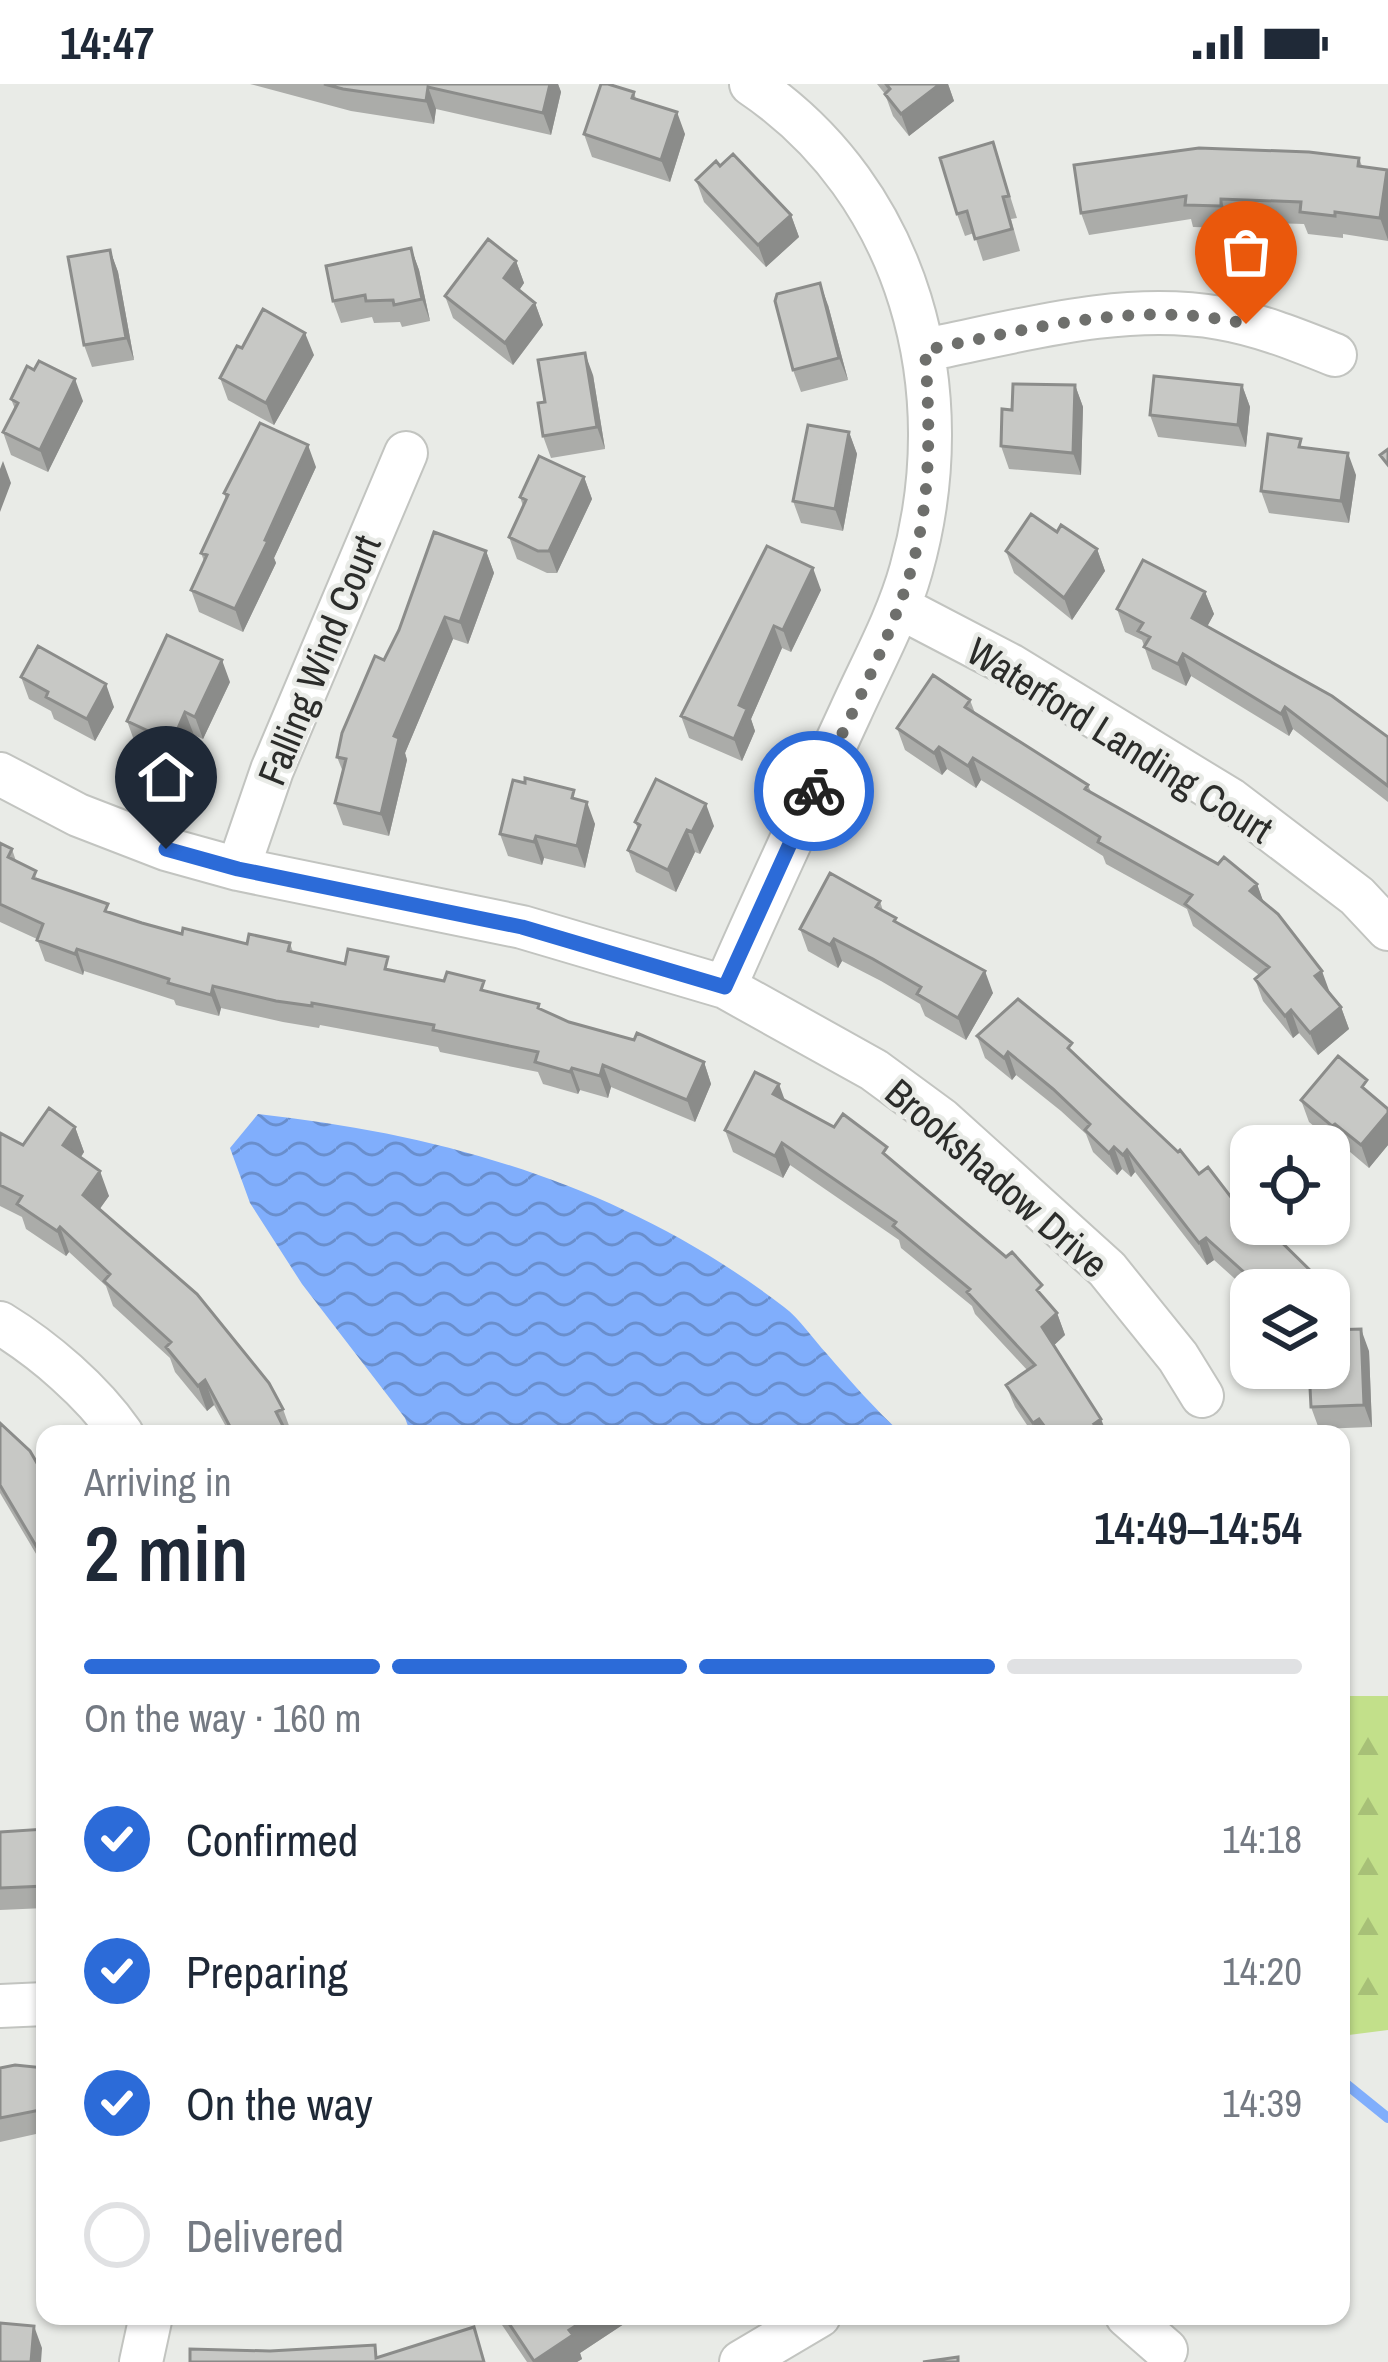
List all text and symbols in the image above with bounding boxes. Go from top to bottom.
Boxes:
text: 14:47 [60,12,154,73]
pin [1195,201,1297,324]
icon: bag [1213,219,1279,285]
street label: Falling Wind Court [245,527,393,793]
street label: Waterford Landing Court [957,625,1283,855]
pin [115,726,217,849]
courier [754,731,874,851]
icon: home [133,744,199,810]
icon: bike [781,758,847,824]
street label: Brookshadow Drive [875,1067,1119,1289]
map controls [1230,1125,1350,1389]
button: locate [1230,1125,1350,1245]
button: layers [1230,1269,1350,1389]
text: Arriving in [84,1456,232,1508]
text: 14:49–14:54 [1094,1497,1302,1558]
text: 2 min [84,1500,249,1605]
text: On the way · 160 m [84,1692,361,1744]
icon: check [84,1806,150,1872]
text: Confirmed [186,1809,358,1870]
text: 14:18 [1222,1813,1302,1865]
icon: check [84,1938,150,2004]
text: Preparing [186,1941,348,2002]
text: 14:20 [1222,1945,1302,1997]
icon: check [84,2070,150,2136]
text: On the way [186,2073,373,2134]
text: 14:39 [1222,2077,1302,2129]
text: Delivered [186,2205,344,2266]

